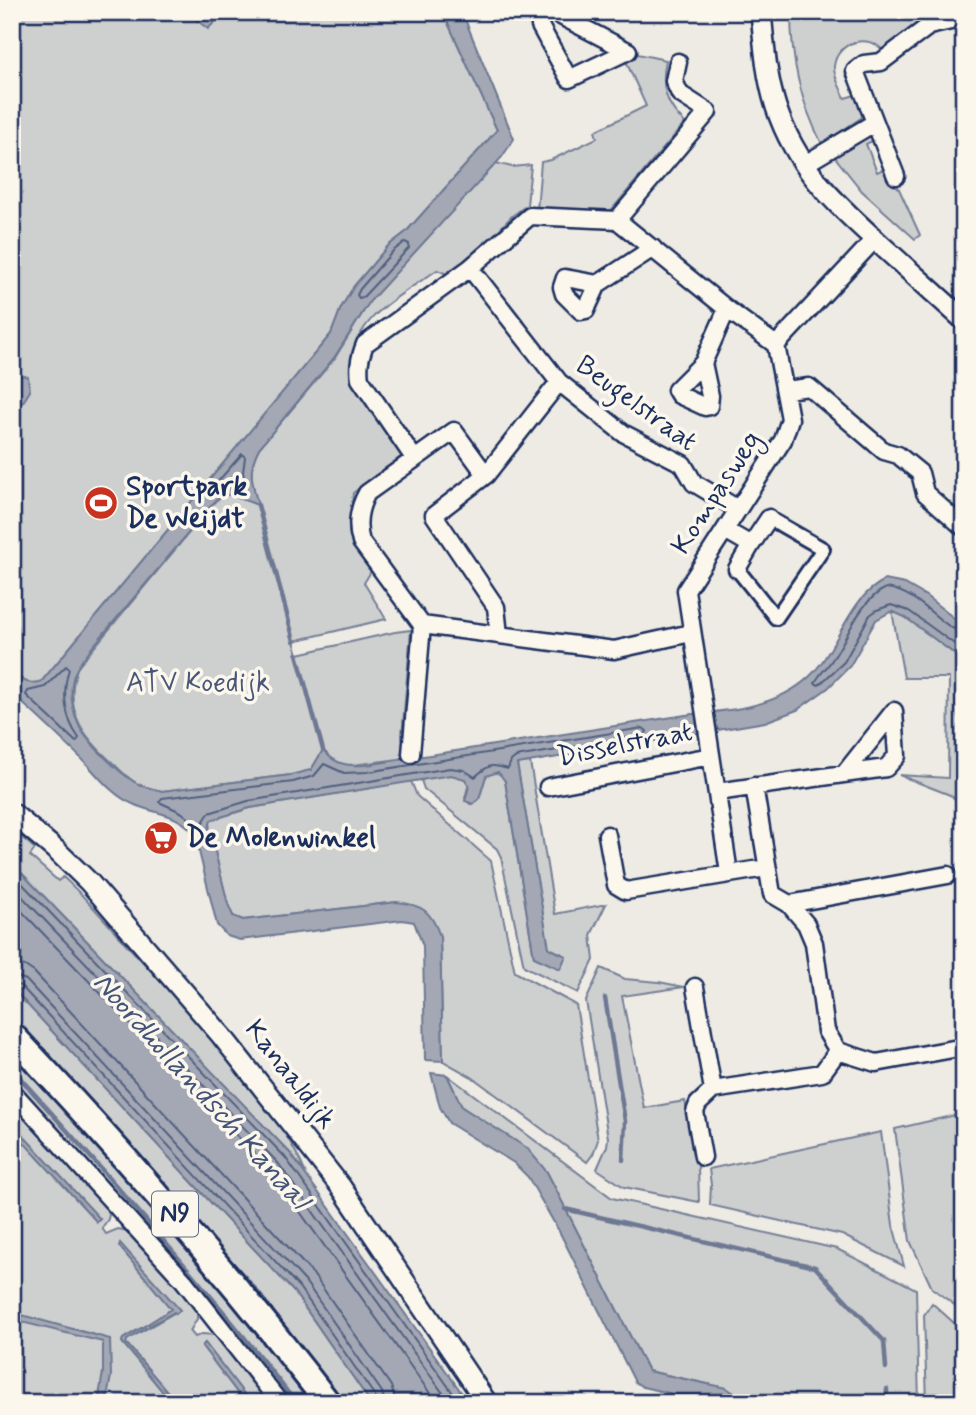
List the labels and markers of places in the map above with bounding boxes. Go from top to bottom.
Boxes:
place label: Sportpark De Weijdt [126,469,247,538]
sports icon: Sportpark De Weijdt [82,484,120,522]
supermarket icon: De Molenwinkel [142,819,180,857]
place label: De Molenwinkel [186,820,376,857]

